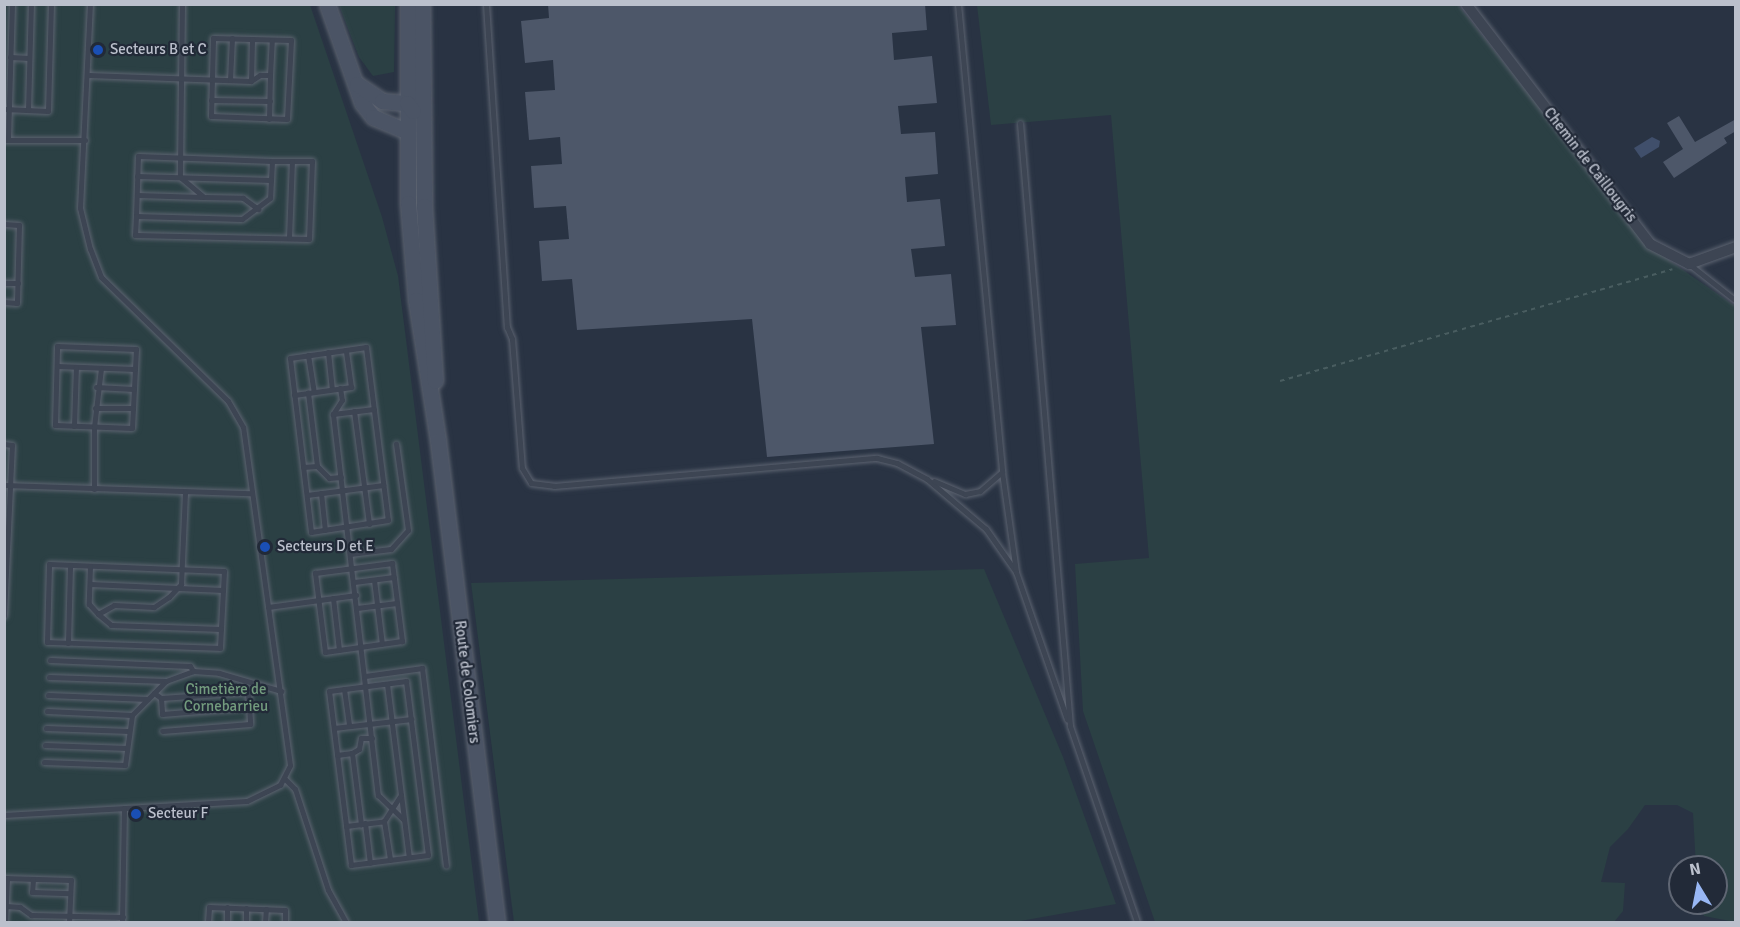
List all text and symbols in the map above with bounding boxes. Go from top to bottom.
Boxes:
place label: Secteurs B et C [110,41,207,59]
marker: Secteurs B et C [91,43,105,57]
street label: Chemin de Caillougris [1540,104,1640,226]
place label: Secteurs D et E [277,538,374,556]
marker: Secteurs D et E [258,540,272,554]
street label: Route de Colomiers [451,619,483,745]
park label: Cimetière de Cornebarrieu [184,680,268,715]
place label: Secteur F [148,805,208,823]
marker: Secteur F [129,807,143,821]
north arrow [1668,855,1728,915]
text: N [1688,858,1702,880]

